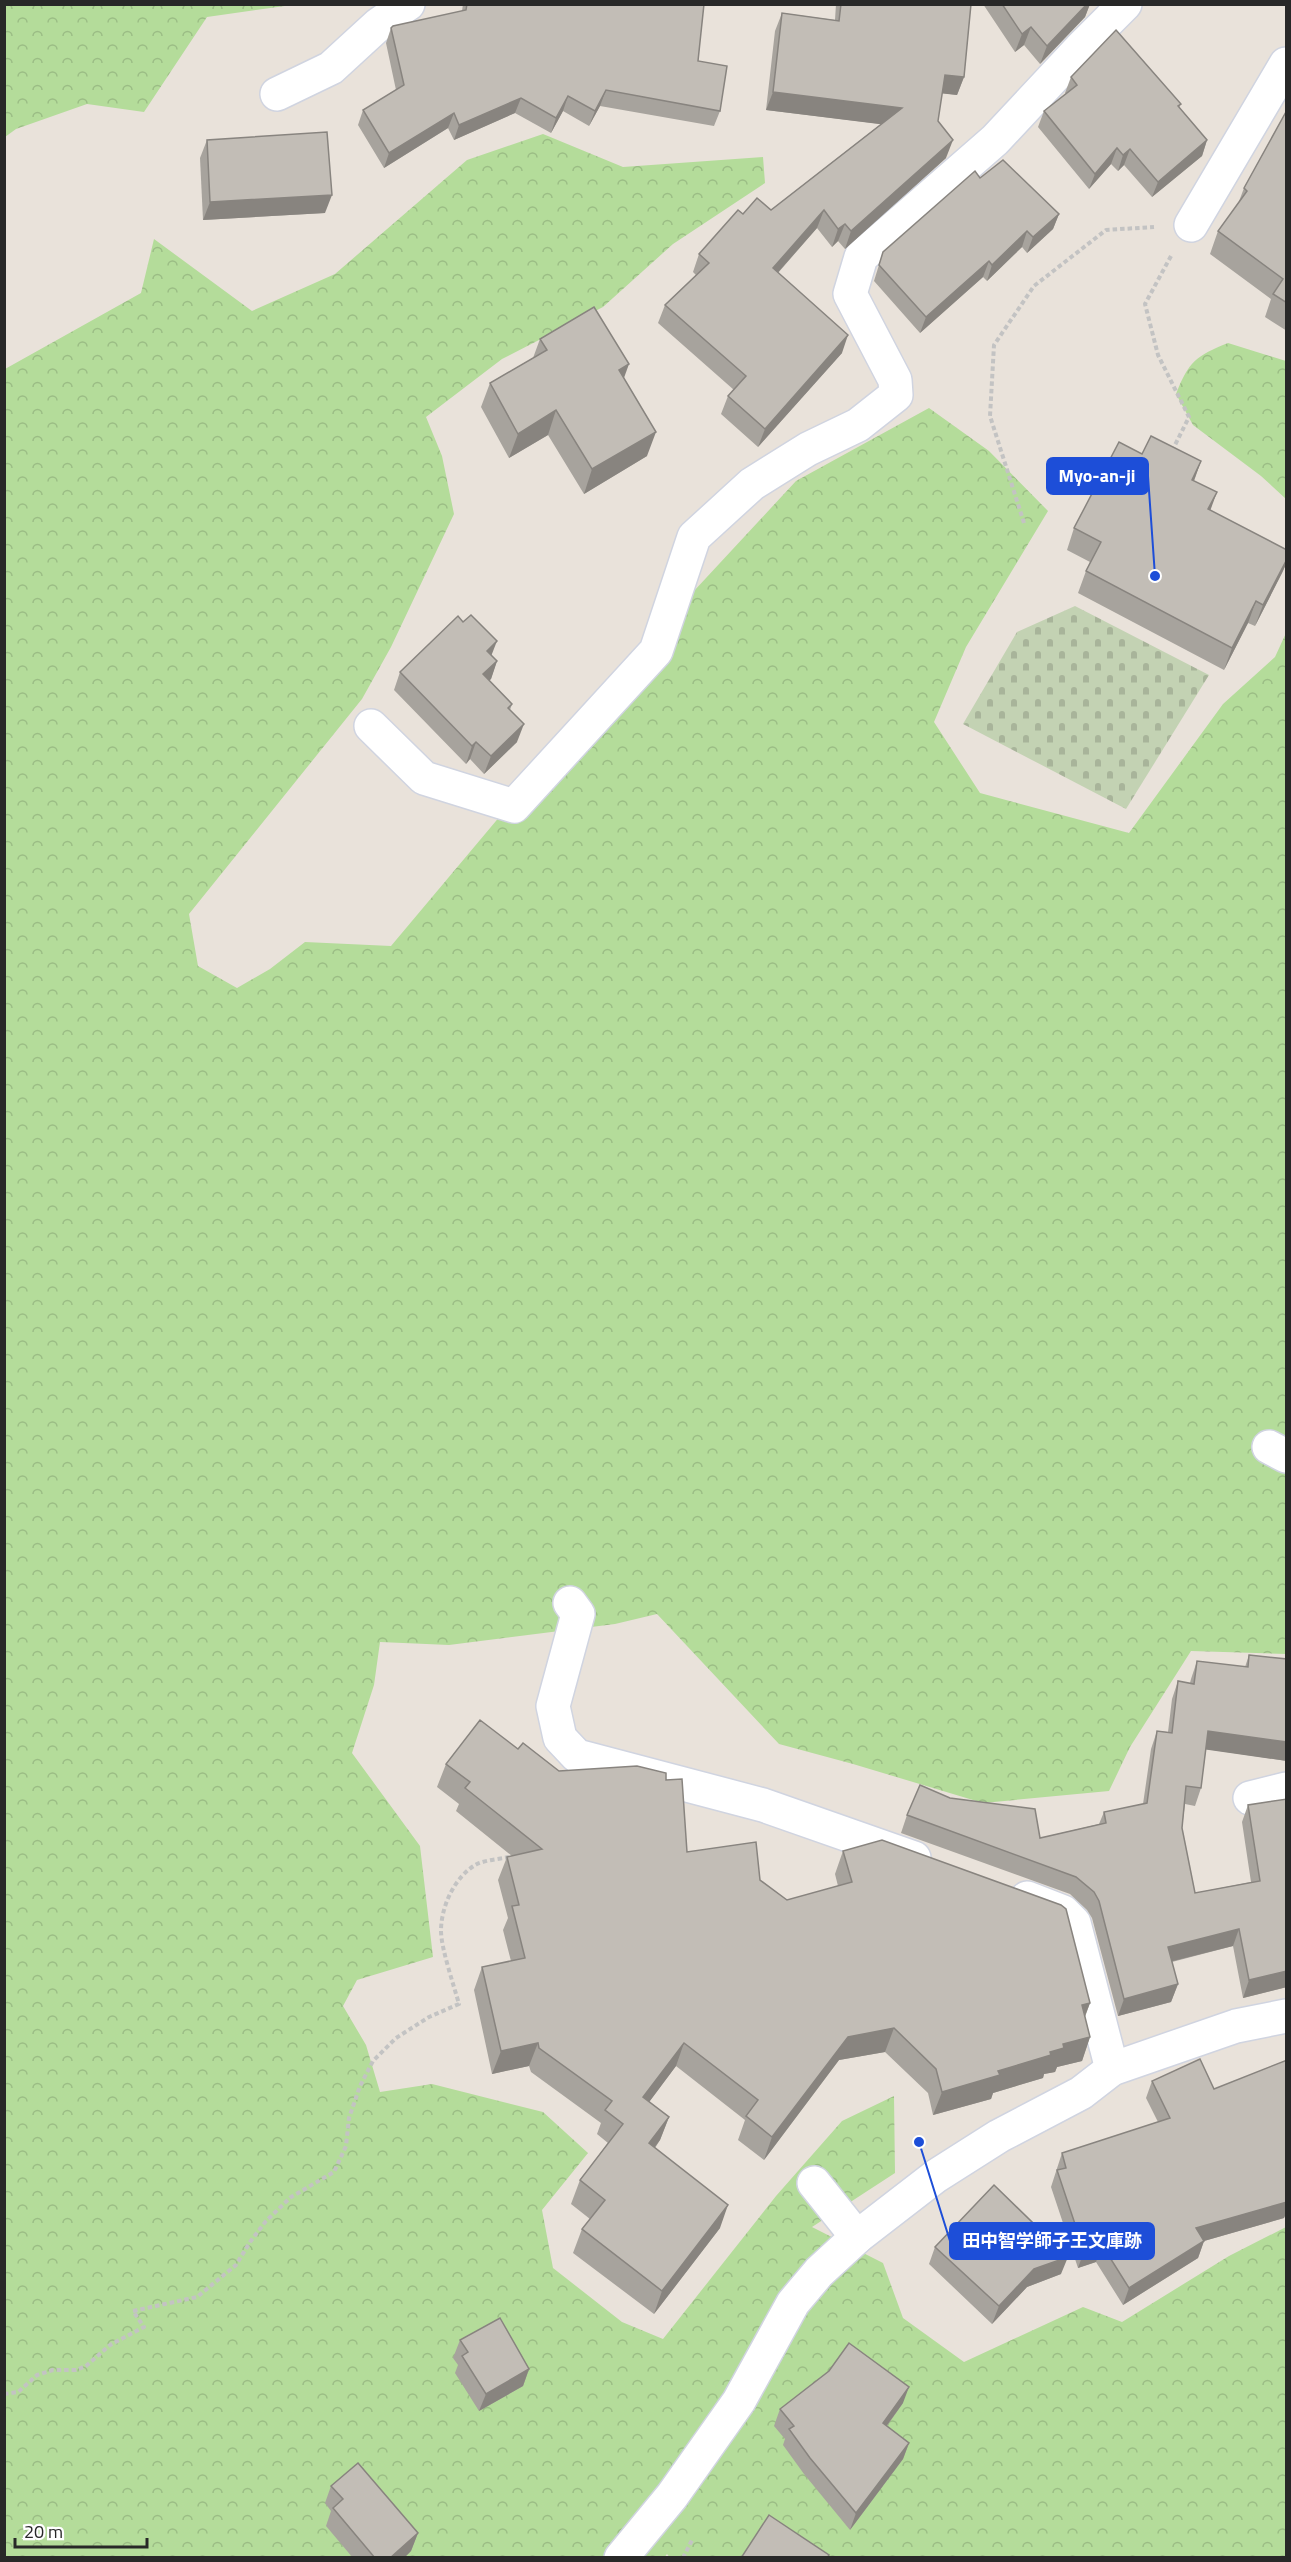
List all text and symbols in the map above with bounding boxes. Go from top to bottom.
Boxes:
callout: Myo-an-ji [1047,458,1148,494]
text: Myo-an-ji [1058,462,1136,489]
callout: 田中智学師子王文庫跡 [950,2223,1154,2259]
text: 田中智学師子王文庫跡 [962,2227,1142,2254]
scale bar [15,2511,147,2549]
text: 20 m [24,2518,63,2545]

